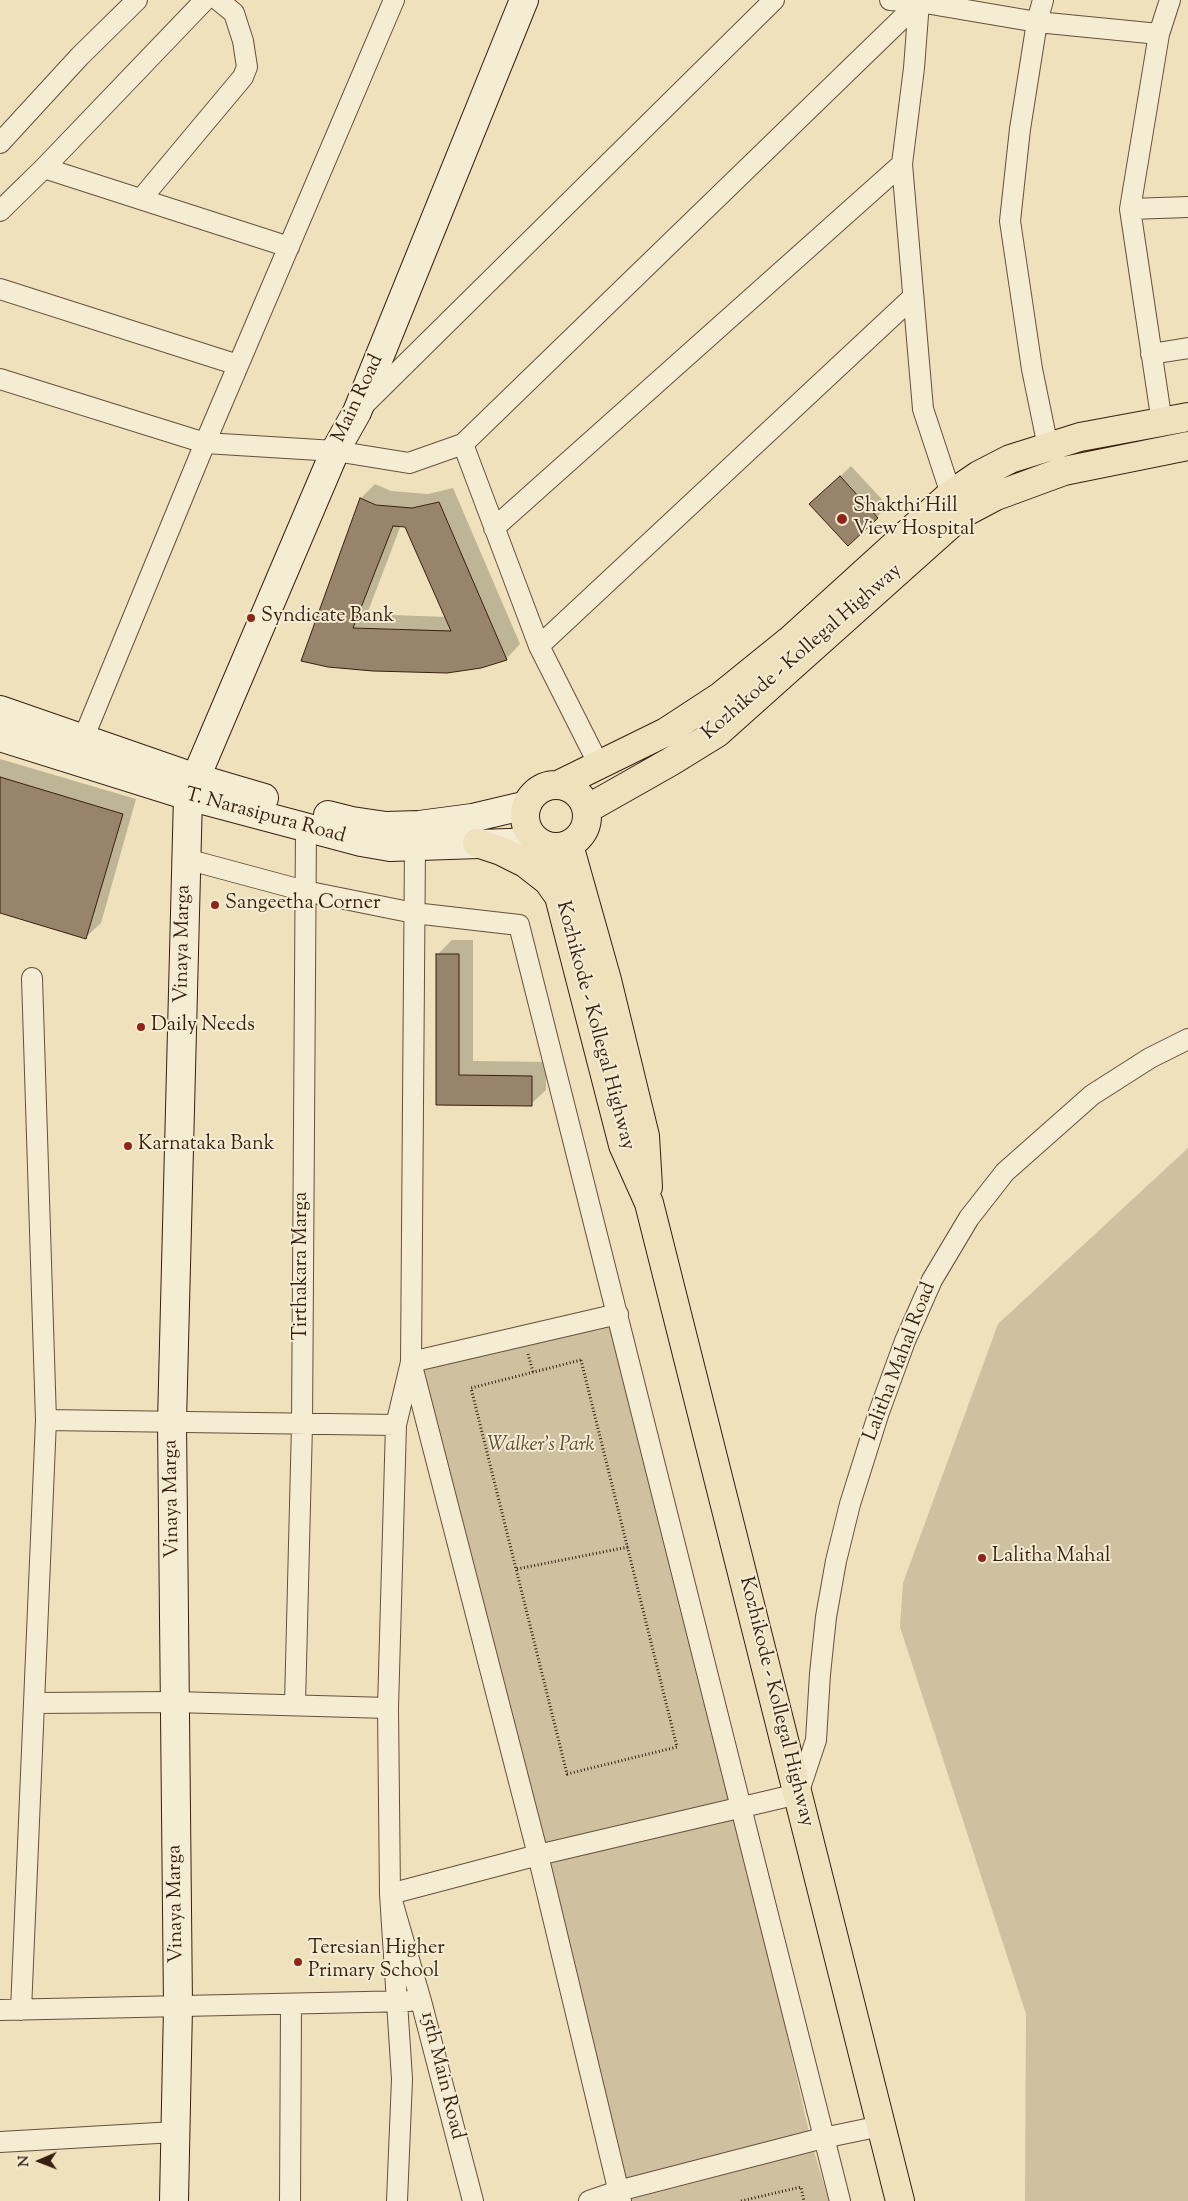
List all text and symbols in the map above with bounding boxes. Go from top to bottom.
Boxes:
street label: Main Road [328,351,390,447]
place label: Shakthi Hill View Hospital [853,496,975,543]
marker: Shakthi Hill View Hospital [835,512,849,526]
street label: Kozhikode - Kollegal Highway [698,560,908,746]
place label: Syndicate Bank [261,606,394,630]
marker: Syndicate Bank [245,612,257,624]
street label: T. Narasipura Road [182,784,348,850]
street label: Vinaya Marga [171,884,197,1004]
place label: Sangeetha Corner [225,893,380,917]
marker: Sangeetha Corner [209,899,221,911]
street label: Kozhikode - Kollegal Highway [549,899,639,1153]
place label: Daily Needs [151,1015,255,1039]
marker: Daily Needs [135,1021,147,1033]
place label: Karnataka Bank [138,1134,275,1158]
marker: Karnataka Bank [122,1140,134,1152]
street label: Tirthakara Marga [291,1192,315,1340]
street label: Lalitha Mahal Road [860,1279,942,1445]
park label: Walker's Park [487,1435,595,1459]
street label: Vinaya Marga [160,1439,186,1559]
place label: Lalitha Mahal [992,1546,1111,1570]
marker: Lalitha Mahal [976,1552,988,1564]
street label: Kozhikode - Kollegal Highway [732,1575,818,1829]
street label: Vinaya Marga [164,1844,190,1964]
place label: Teresian Higher Primary School [308,1938,445,1985]
marker: Teresian Higher Primary School [292,1956,304,1968]
street label: 15th Main Road [414,2010,468,2142]
north arrow [15,2136,65,2186]
text: N [15,2155,35,2167]

